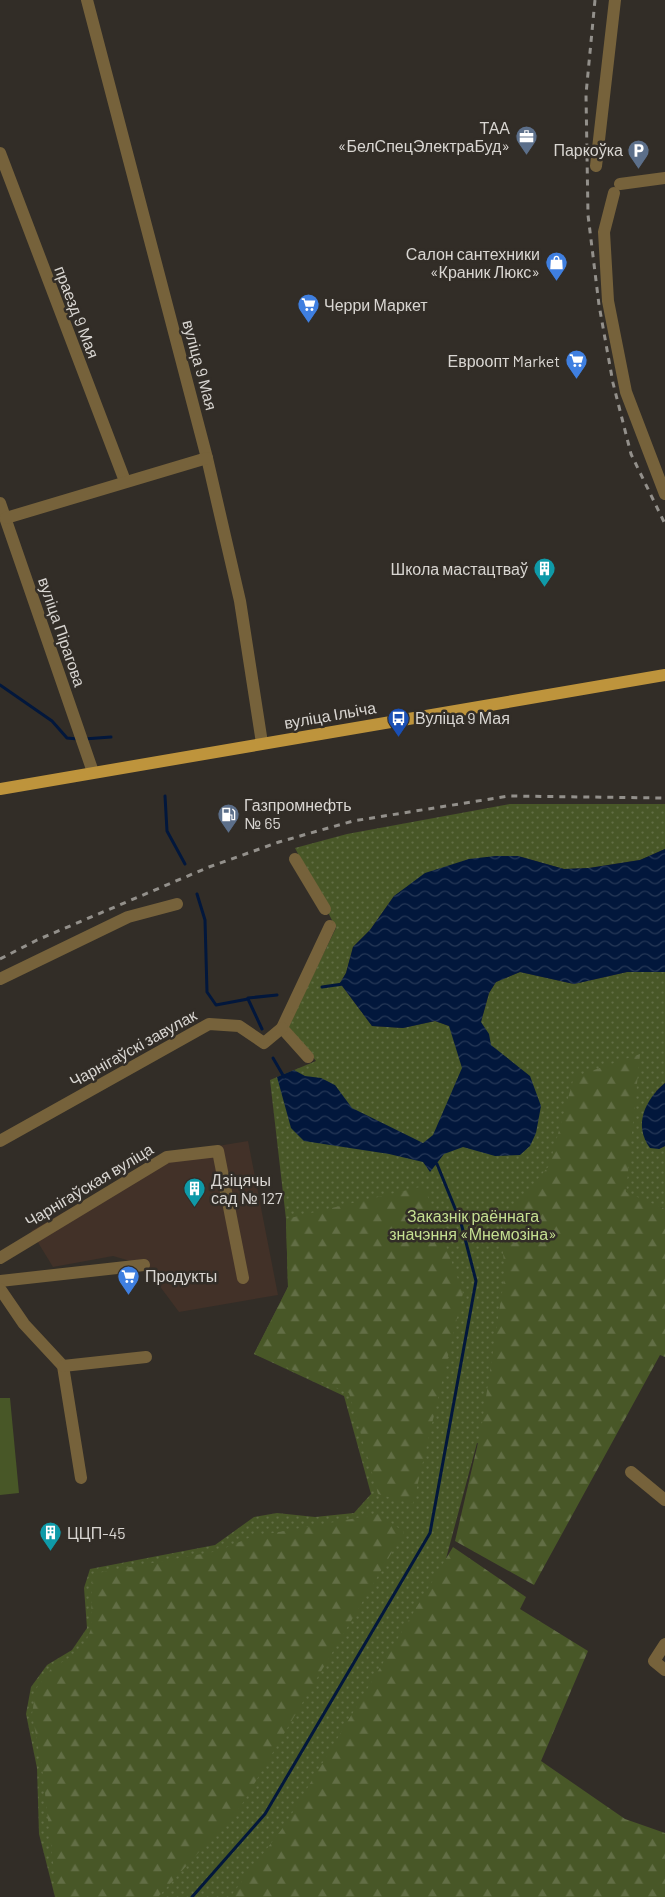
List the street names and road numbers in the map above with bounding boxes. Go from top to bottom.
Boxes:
street label: праезд 9 Мая [51,263,104,361]
street label: вуліца 9 Мая [179,318,222,412]
street label: вуліца Пірагова [35,575,90,689]
street label: вуліца Ільіча [283,697,377,732]
street label: Чарнігаўскі завулак [66,1004,200,1090]
street label: Чарнігаўская вуліца [21,1139,156,1230]

